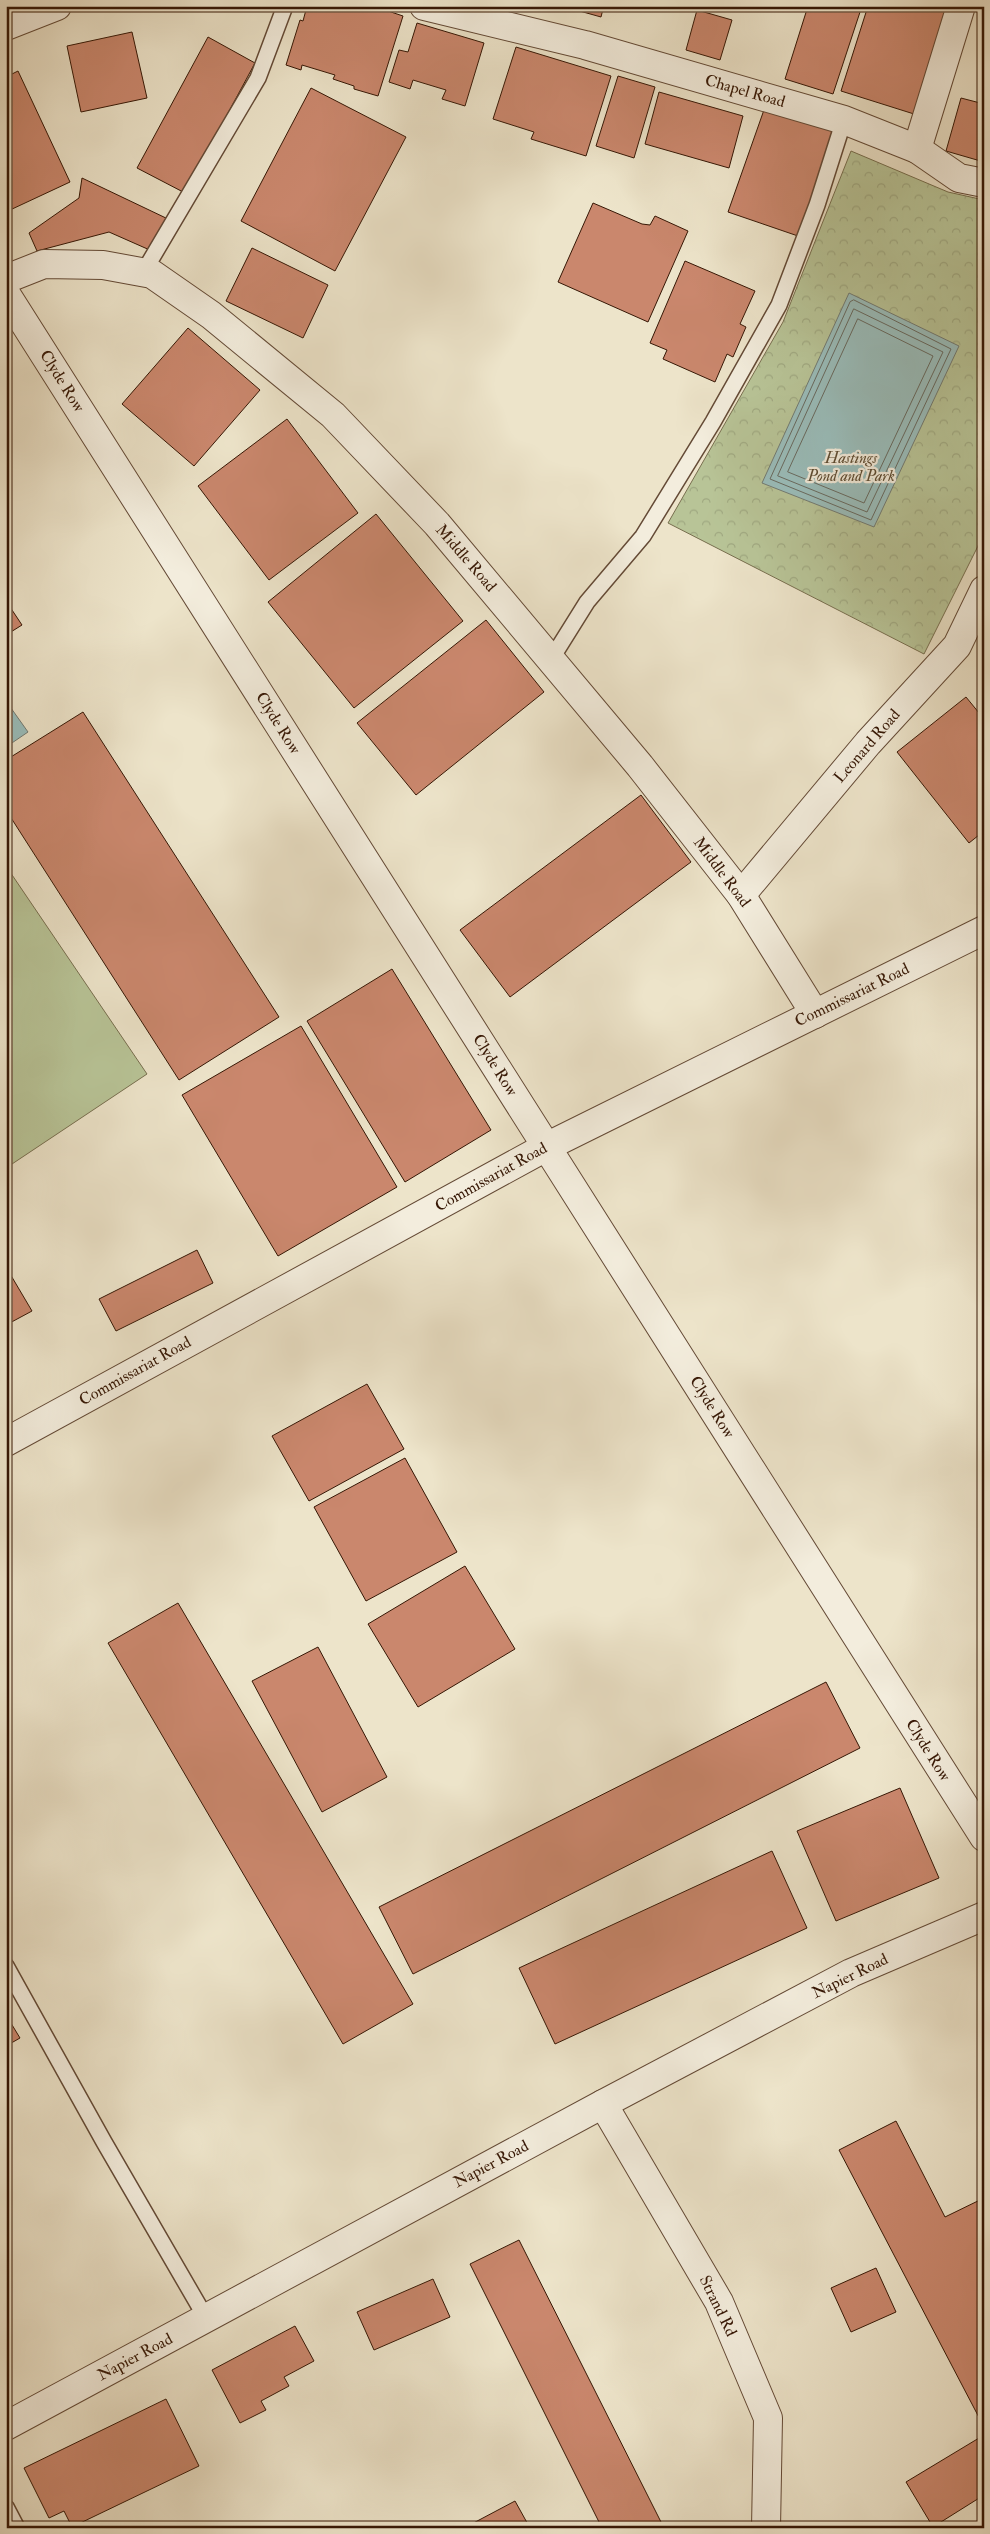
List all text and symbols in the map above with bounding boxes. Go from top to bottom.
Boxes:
street label: Chapel Road [702,70,787,113]
street label: Clyde Row [35,346,89,417]
park label: Hastings Pond and Park [806,448,895,486]
street label: Middle Road [431,520,501,596]
street label: Clyde Row [251,688,305,759]
street label: Leonard Road [829,705,905,787]
street label: Middle Road [689,833,755,911]
street label: Commissariat Road [792,959,913,1031]
street label: Clyde Row [468,1030,522,1101]
street label: Commissariat Road [432,1138,551,1216]
street label: Commissariat Road [76,1332,195,1410]
street label: Clyde Row [685,1372,739,1443]
street label: Clyde Row [901,1715,955,1786]
street label: Napier Road [809,1949,892,2004]
street label: Napier Road [450,2136,533,2193]
street label: Strand Rd [695,2272,741,2340]
street label: Napier Road [94,2329,177,2386]

